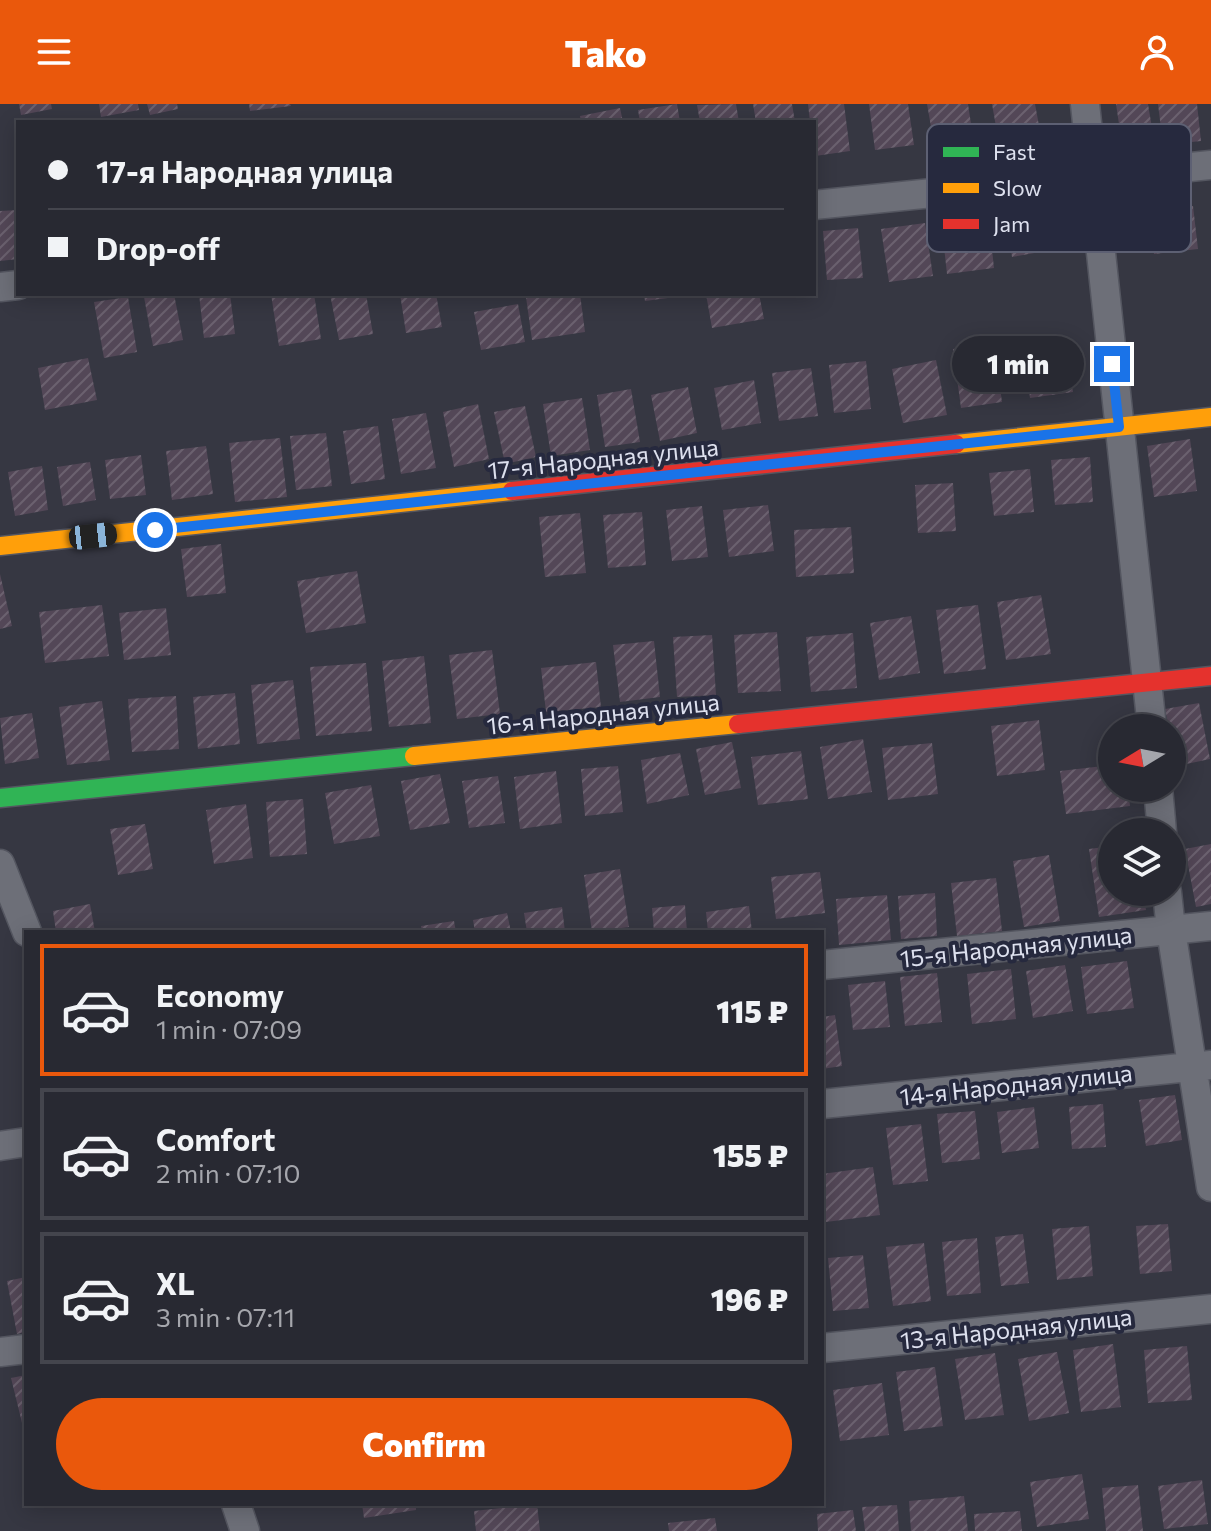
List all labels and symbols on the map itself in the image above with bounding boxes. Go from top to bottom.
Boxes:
legend [927,124,1191,252]
text: Fast [993,138,1036,165]
text: Slow [993,174,1042,201]
text: Jam [993,210,1030,237]
callout: 1 min [952,336,1084,392]
route end [1094,346,1130,382]
street label: 17-я Народная улица [486,431,720,485]
route start [137,512,173,548]
car [68,522,118,550]
street label: 16-я Народная улица [485,686,721,740]
north arrow [1098,714,1186,802]
street label: 15-я Народная улица [899,919,1133,973]
street label: 14-я Народная улица [898,1057,1134,1111]
street label: 13-я Народная улица [899,1301,1133,1355]

